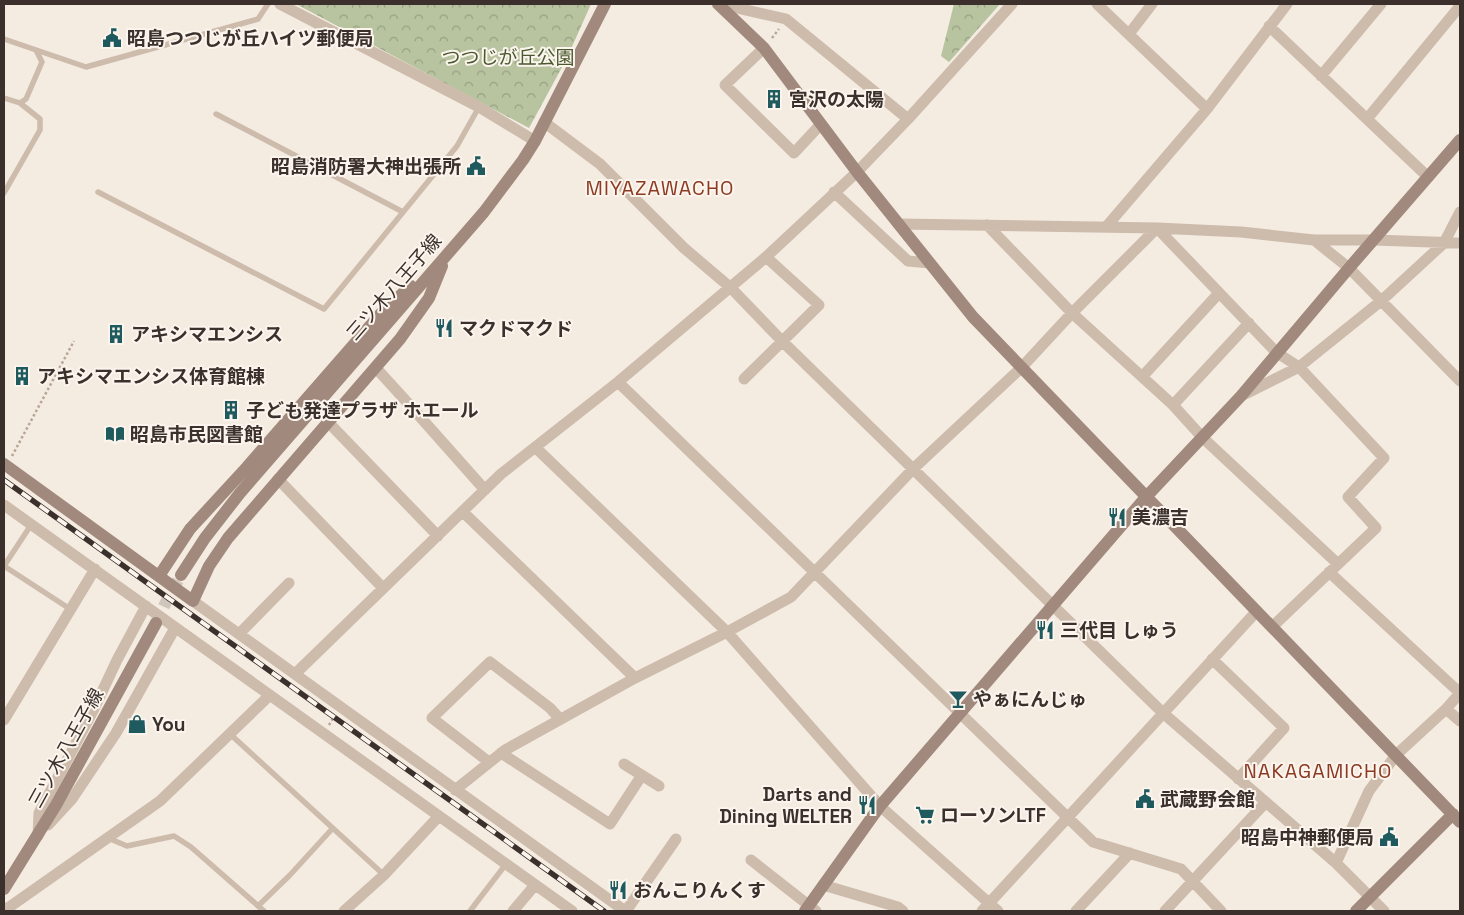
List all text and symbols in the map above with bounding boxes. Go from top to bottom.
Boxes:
place label: 昭島つつじが丘ハイツ郵便局 [127,26,374,51]
public building icon: 昭島つつじが丘ハイツ郵便局 [101,27,123,49]
park label: つつじが丘公園 [441,45,575,70]
place label: 宮沢の太陽 [789,87,884,112]
building icon: 宮沢の太陽 [763,88,785,110]
place label: 昭島消防署大神出張所 [271,154,461,179]
public building icon: 昭島消防署大神出張所 [465,155,487,177]
district label: MIYAZAWACHO [586,175,734,201]
street label: 三ツ木八王子線 [341,229,447,345]
place label: マクドマクド [459,316,573,341]
restaurant icon: マクドマクド [433,317,455,339]
place label: アキシマエンシス [131,322,283,347]
building icon: アキシマエンシス [105,323,127,345]
place label: アキシマエンシス体育館棟 [37,364,265,389]
building icon: アキシマエンシス体育館棟 [11,365,33,387]
place label: 子ども発達プラザ ホエール [246,398,479,423]
building icon: 子ども発達プラザ ホエール [220,399,242,421]
place label: 昭島市民図書館 [130,422,263,447]
library icon: 昭島市民図書館 [104,423,126,445]
place label: 美濃吉 [1132,505,1189,530]
restaurant icon: 美濃吉 [1106,506,1128,528]
place label: 三代目 しゅう [1060,618,1179,643]
restaurant icon: 三代目 しゅう [1034,619,1056,641]
street label: 三ツ木八王子線 [23,684,109,812]
place label: やぁにんじゅ [973,687,1087,712]
bar icon: やぁにんじゅ [947,688,969,710]
place label: You [152,712,186,737]
shop icon: You [126,713,148,735]
district label: NAKAGAMICHO [1244,758,1392,784]
place label: Darts and Dining WELTER [719,782,852,829]
place label: 武蔵野会館 [1160,787,1255,812]
public building icon: 武蔵野会館 [1134,788,1156,810]
restaurant icon: Darts and Dining WELTER [856,794,878,816]
place label: ローソンLTF [940,803,1046,828]
supermarket icon: ローソンLTF [914,804,936,826]
place label: 昭島中神郵便局 [1241,825,1374,850]
public building icon: 昭島中神郵便局 [1378,826,1400,848]
place label: おんこりんくす [633,878,766,903]
restaurant icon: おんこりんくす [607,879,629,901]

